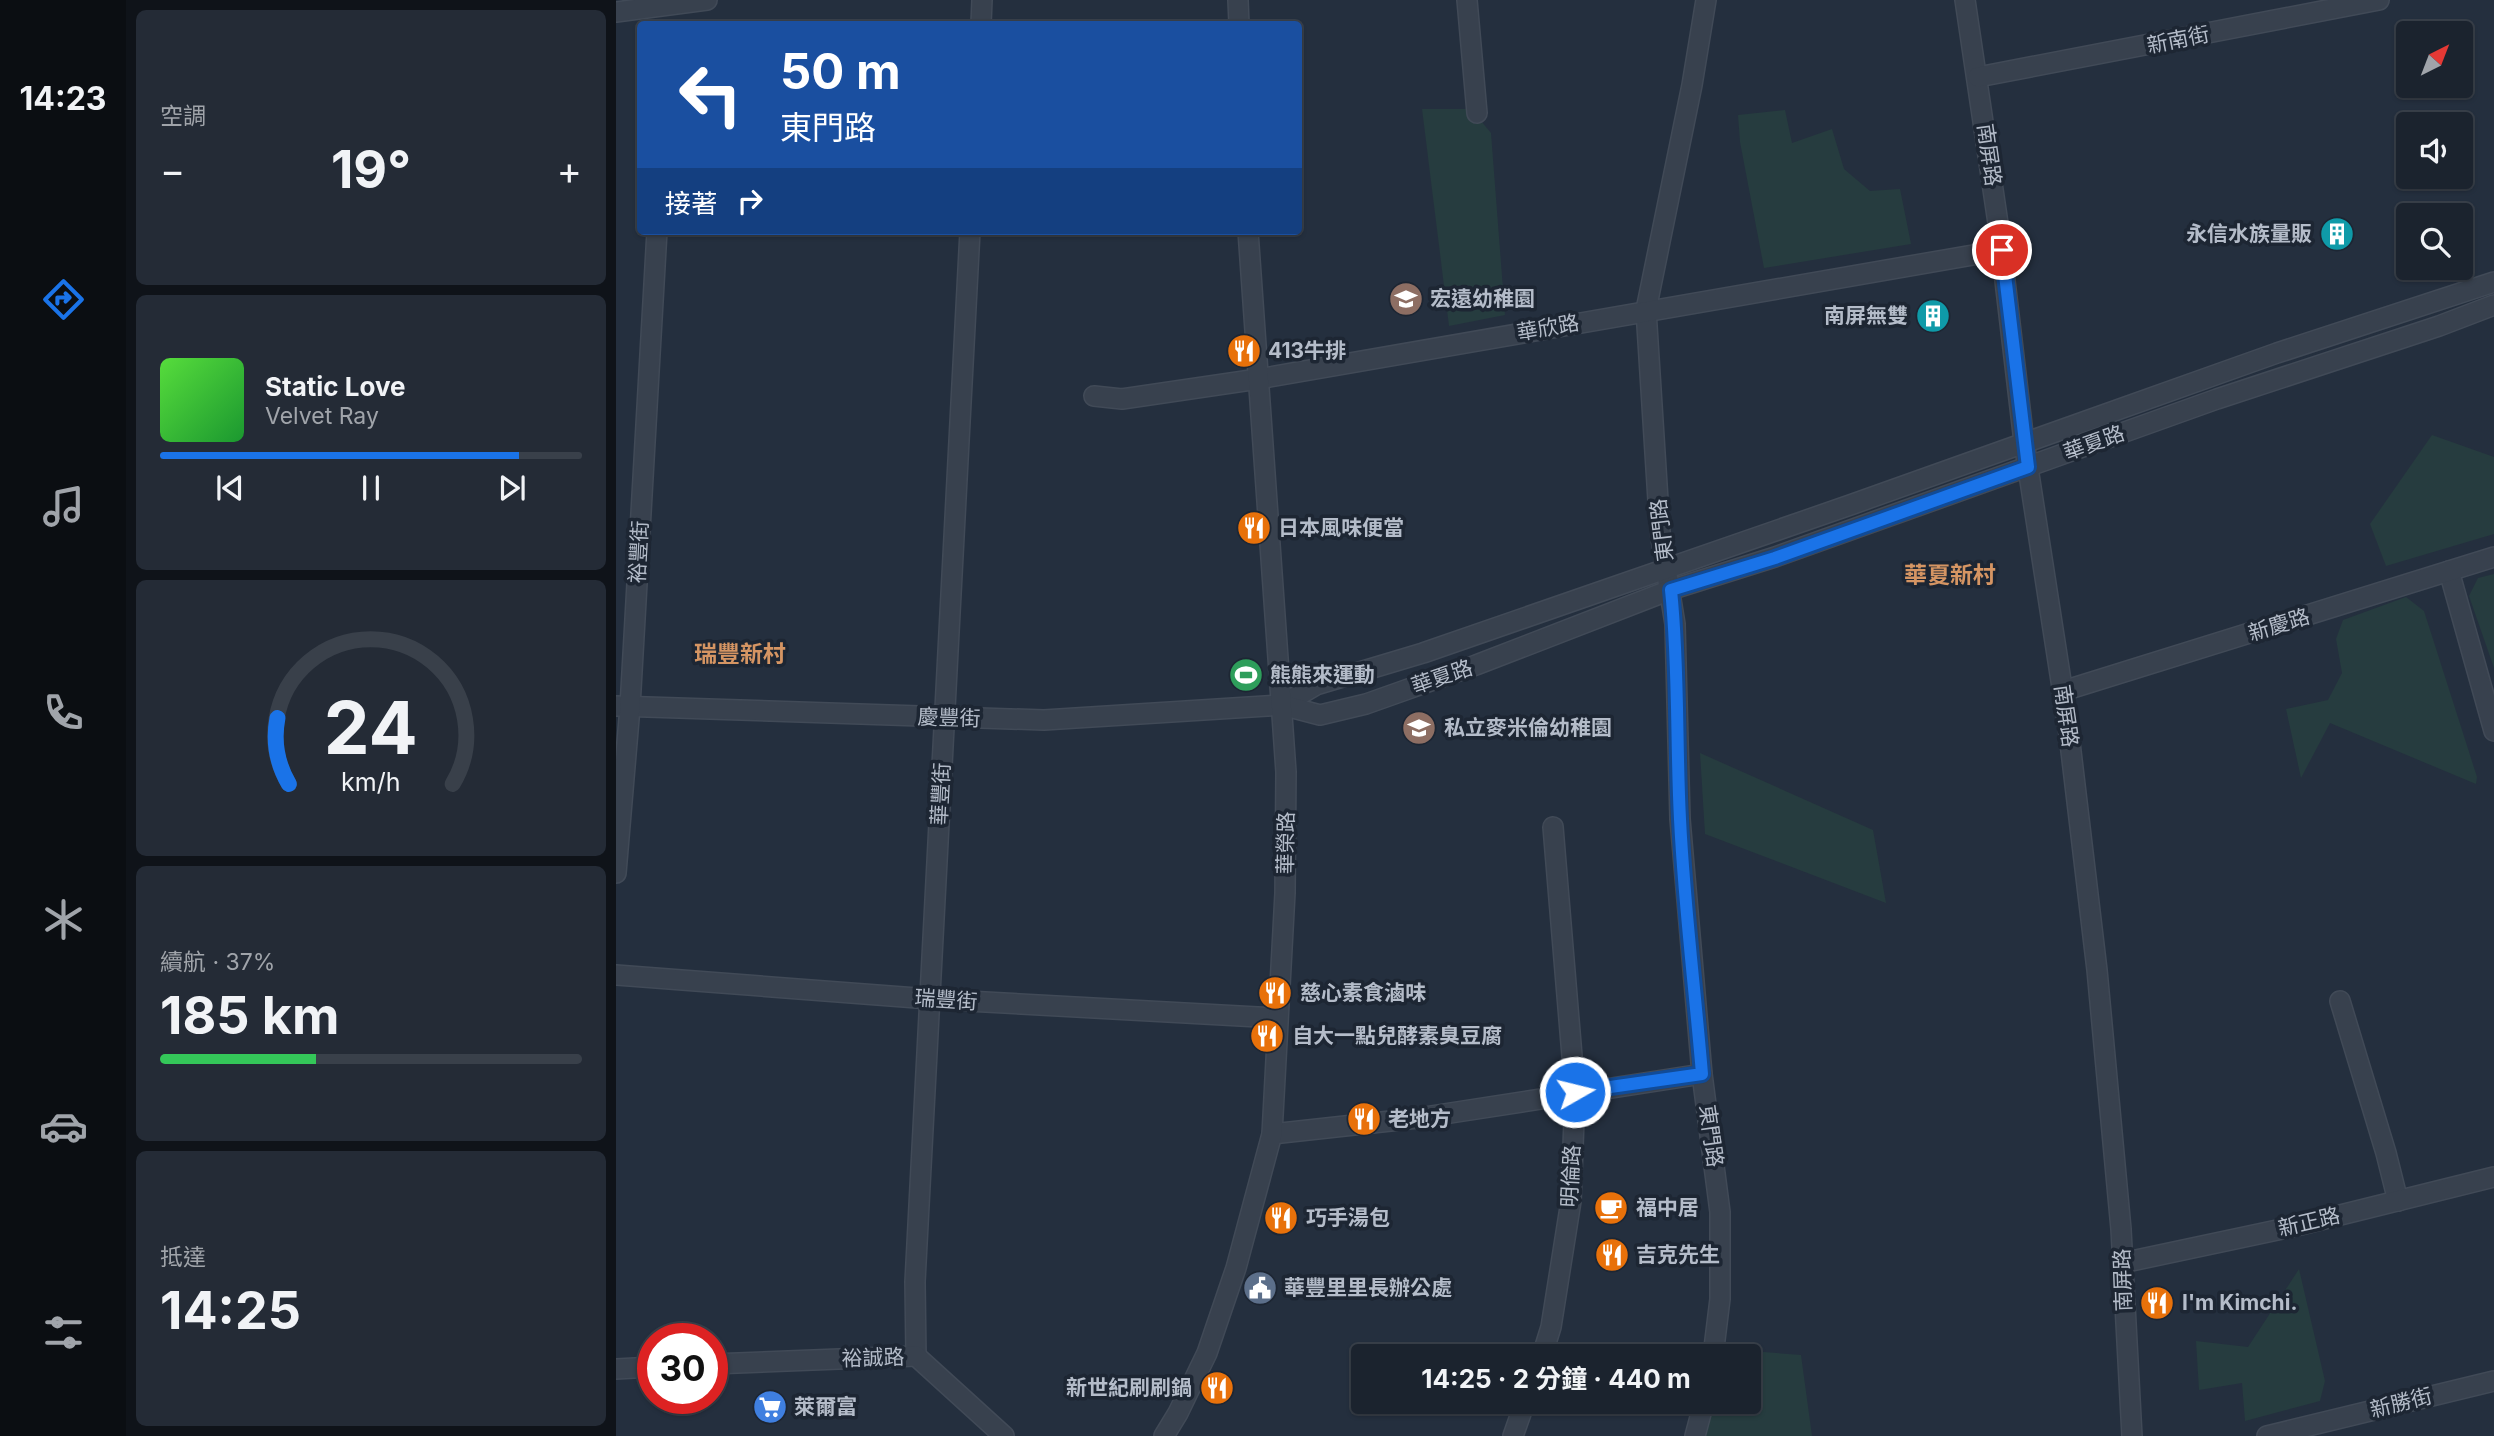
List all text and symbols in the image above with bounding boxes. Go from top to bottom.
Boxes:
street label: 新南街 [2145,21,2211,58]
north arrow [2396,21,2473,98]
map controls [2396,21,2473,280]
text: 50 m [780,42,901,101]
icon: left [665,49,756,140]
text: 14:23 [20,79,106,118]
text: 空調 [160,102,206,130]
text: 東門路 [780,108,876,147]
button: sound [2396,112,2473,189]
street label: 南屏路 [1973,122,2006,188]
text: 19° [331,138,411,201]
text: − [160,147,185,193]
text: + [557,147,582,193]
icon: right [731,182,769,220]
text: 接著 [665,188,717,219]
button: search [2396,203,2473,280]
building icon: 永信水族量販 [2318,215,2356,253]
pin [1972,220,2032,280]
place label: 永信水族量販 [2186,221,2312,246]
icon: arrive [1983,231,2021,269]
icon: directions [39,275,88,324]
school or university icon: 宏遠幼稚園 [1387,280,1425,318]
place label: 宏遠幼稚園 [1430,286,1535,311]
building icon: 南屏無雙 [1914,297,1952,335]
place label: 南屏無雙 [1824,303,1908,328]
street label: 華欣路 [1515,310,1581,345]
restaurant icon: 413牛排 [1225,332,1263,370]
place label: 413牛排 [1268,338,1346,363]
text: Static Love [265,371,406,402]
text: Velvet Ray [265,402,379,430]
street label: 華夏路 [2060,420,2128,465]
icon: previous [211,469,249,507]
icon: pause [352,469,390,507]
icon: next [493,469,531,507]
icon: music [39,482,88,531]
street label: 東門路 [1645,497,1678,563]
restaurant icon: 日本風味便當 [1235,509,1273,547]
place label: 日本風味便當 [1278,515,1404,540]
street label: 裕豐街 [624,520,653,584]
district label: 華夏新村 [1904,561,1996,589]
street label: 新慶路 [2245,603,2313,646]
district label: 瑞豐新村 [694,640,786,668]
street label: 華夏路 [1408,654,1476,699]
sports icon: 熊熊來運動 [1227,656,1265,694]
place label: 熊熊來運動 [1270,662,1375,687]
text: 24 [324,683,418,772]
street label: 南屏路 [2050,683,2083,749]
icon: phone [39,688,88,737]
street label: 慶豐街 [917,704,981,731]
school or university icon: 私立麥米倫幼稚園 [1400,709,1438,747]
place label: 私立麥米倫幼稚園 [1444,715,1612,740]
street label: 華豐街 [926,762,955,826]
text: km/h [341,767,401,797]
street label: 華榮路 [1272,811,1299,875]
icon: climate [39,895,88,944]
text: 續航 · 37% [160,948,275,976]
restaurant icon: 慈心素食滷味 [1256,974,1294,1012]
place label: 慈心素食滷味 [1300,980,1426,1005]
text: 185 km [160,984,339,1047]
street label: 瑞豐街 [914,985,978,1014]
restaurant icon: 自大一點兒酵素臭豆腐 [1248,1017,1286,1055]
place label: 自大一點兒酵素臭豆腐 [1292,1023,1502,1048]
position arrow [1538,1055,1612,1129]
restaurant icon: 老地方 [1345,1100,1383,1138]
icon: car [39,1102,88,1151]
street label: 東門路 [1695,1103,1728,1169]
place label: 老地方 [1388,1106,1451,1131]
street label: 明倫路 [1556,1144,1585,1208]
cafe icon: 福中居 [1592,1189,1630,1227]
place label: 福中居 [1636,1195,1699,1220]
restaurant icon: 巧手湯包 [1262,1199,1300,1237]
street label: 新正路 [2275,1202,2342,1241]
place label: 巧手湯包 [1306,1205,1390,1230]
restaurant icon: 吉克先生 [1593,1236,1631,1274]
place label: 吉克先生 [1636,1242,1720,1267]
text: 抵達 [160,1243,206,1271]
street label: 南屏路 [2109,1248,2136,1312]
public building icon: 華豐里里長辦公處 [1241,1269,1279,1307]
place label: 華豐里里長辦公處 [1284,1275,1452,1300]
text: 14:25 [160,1279,301,1342]
restaurant icon: I'm Kimchi. [2138,1284,2176,1322]
place label: I'm Kimchi. [2182,1290,2297,1315]
icon: filters [39,1308,88,1357]
speed limit sign: 30 [637,1323,728,1414]
street label: 裕誠路 [841,1344,905,1371]
text: 14:25 · 2 分鐘 · 440 m [1421,1363,1691,1394]
restaurant icon: 新世紀刷刷鍋 [1198,1369,1236,1407]
place label: 新世紀刷刷鍋 [1066,1375,1192,1400]
street label: 新勝街 [2367,1383,2434,1422]
supermarket icon: 萊爾富 [751,1388,789,1426]
place label: 萊爾富 [794,1394,857,1419]

